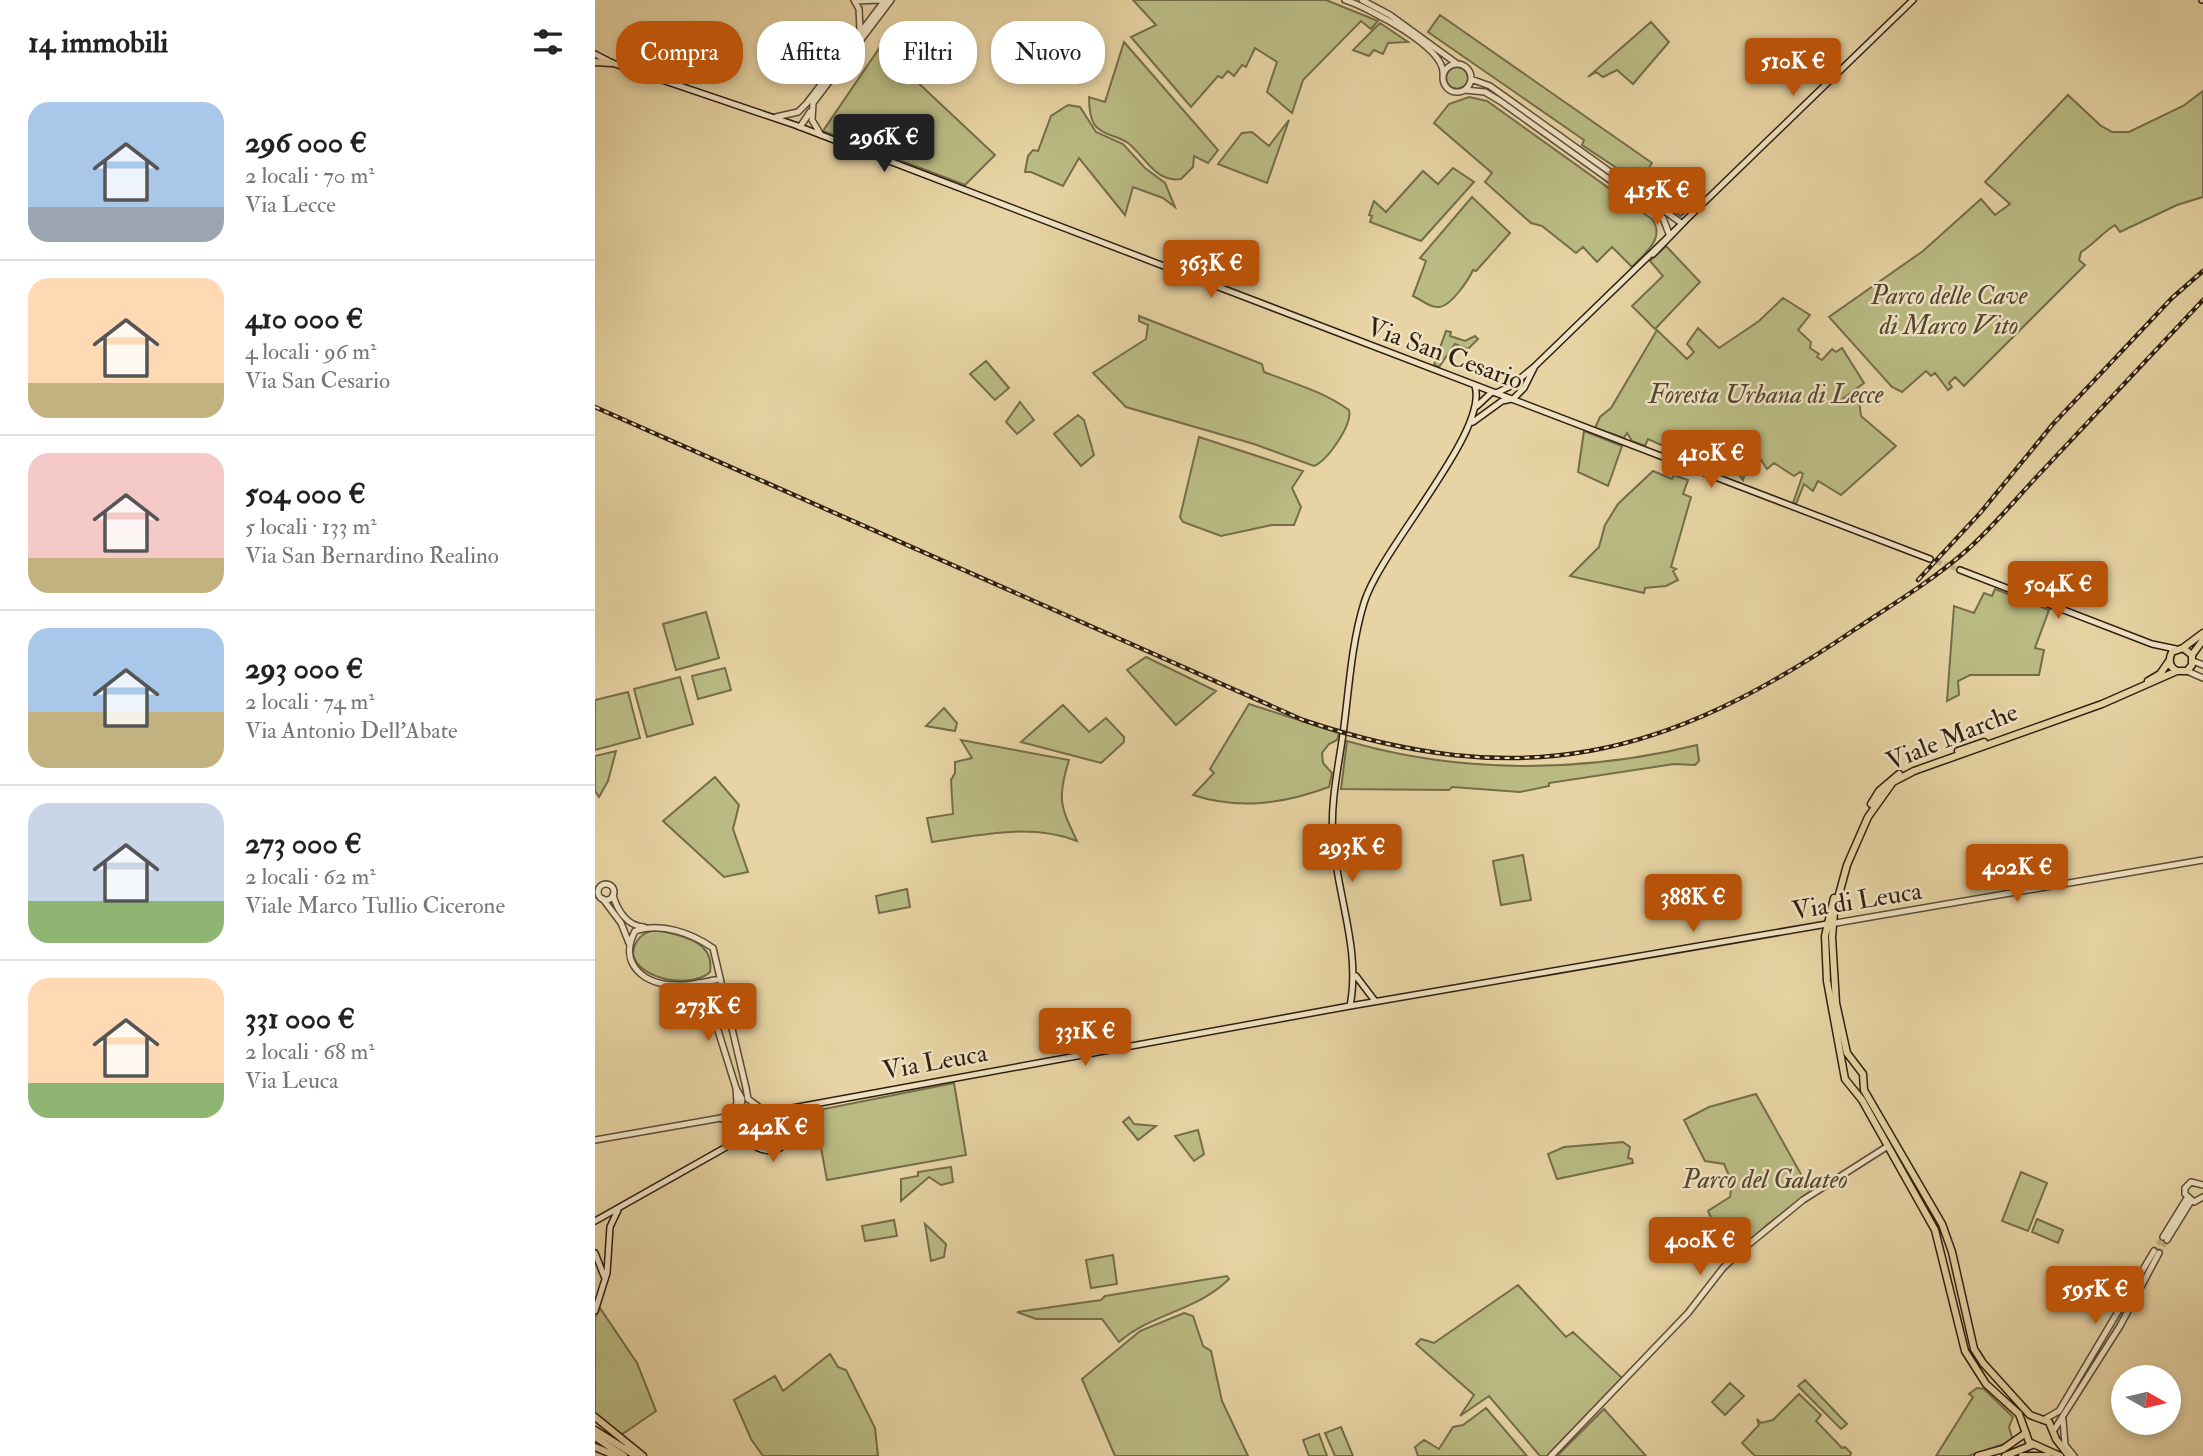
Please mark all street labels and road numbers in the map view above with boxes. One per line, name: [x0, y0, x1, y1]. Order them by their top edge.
street label: Via San Cesario: [1363, 311, 1527, 397]
street label: Viale Marche: [1882, 696, 2023, 778]
street label: Via di Leuca: [1790, 875, 1924, 927]
street label: Via Leuca: [880, 1037, 990, 1087]

